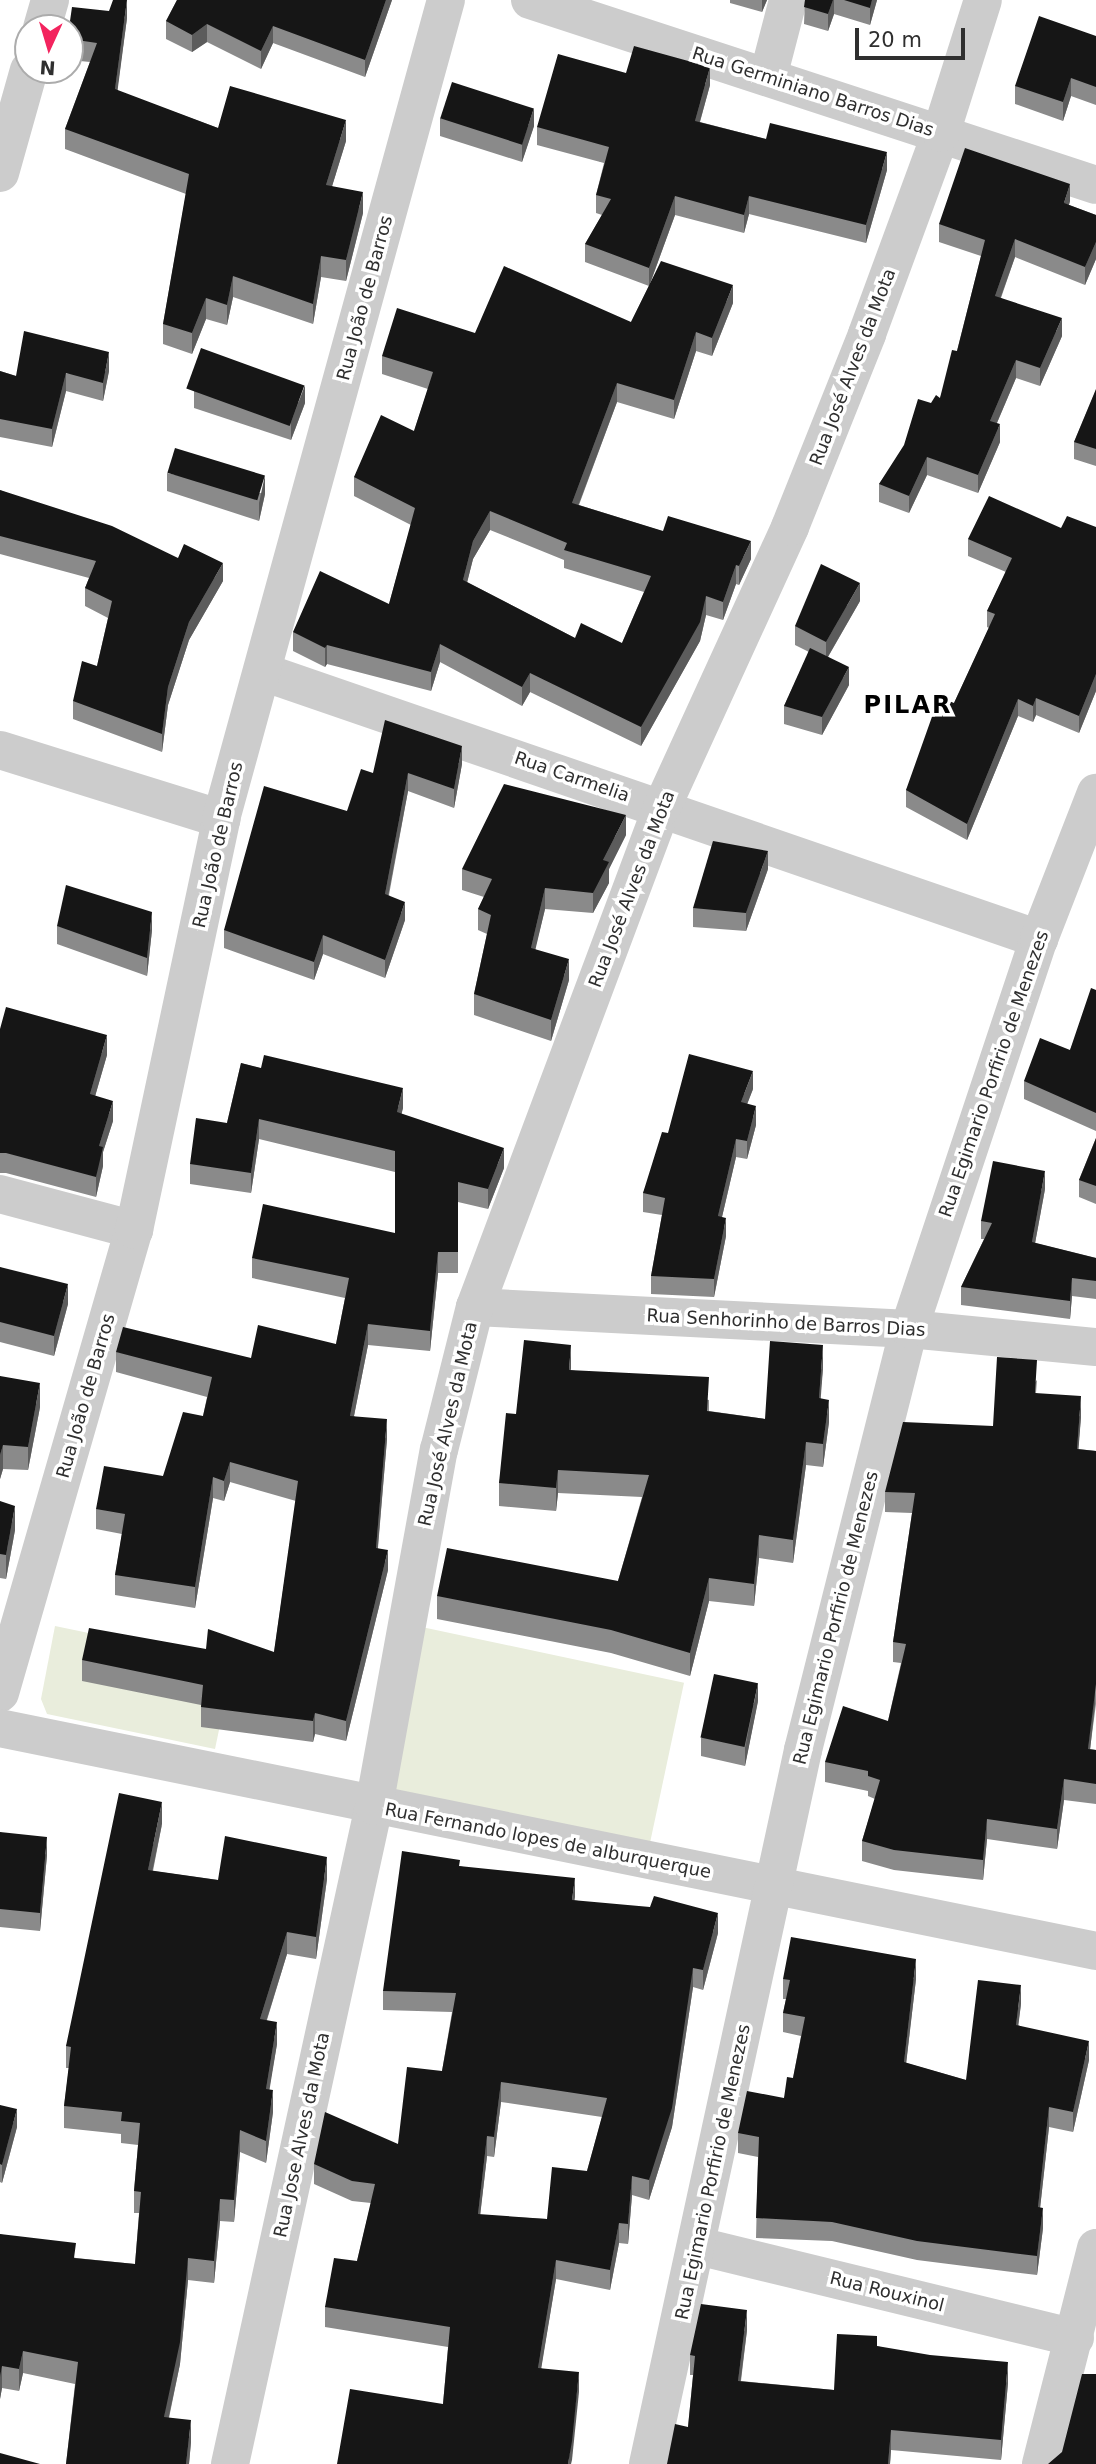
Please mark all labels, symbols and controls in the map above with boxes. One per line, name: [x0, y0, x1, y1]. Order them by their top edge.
north arrow: [14, 14, 84, 84]
scale bar: [858, 14, 968, 58]
text: 20 m: [868, 28, 922, 52]
street label: Rua Germiniano Barros Dias: [689, 43, 937, 141]
text: N: [39, 56, 56, 79]
street label: Rua João de Barros: [333, 213, 397, 383]
street label: Rua José Alves da Mota: [805, 265, 901, 469]
district label: PILAR: [864, 692, 952, 720]
street label: Rua Carmelia: [512, 747, 632, 807]
street label: Rua João de Barros: [188, 760, 248, 930]
street label: Rua José Alves da Mota: [584, 787, 680, 991]
street label: Rua Egimario Porfirio de Menezes: [935, 928, 1053, 1220]
street label: Rua Senhorinho de Barros Dias: [646, 1305, 926, 1341]
street label: Rua João de Barros: [52, 1311, 120, 1481]
street label: Rua José Alves da Mota: [414, 1320, 482, 1528]
street label: Rua Egimario Porfirio de Menezes: [789, 1469, 883, 1767]
street label: Rua Fernando lopes de alburquerque: [383, 1799, 713, 1883]
street label: Rua Egimario Porfirio de Menezes: [671, 2022, 755, 2322]
street label: Rua Jose Alves da Mota: [270, 2030, 334, 2240]
street label: Rua Rouxinol: [828, 2267, 946, 2317]

